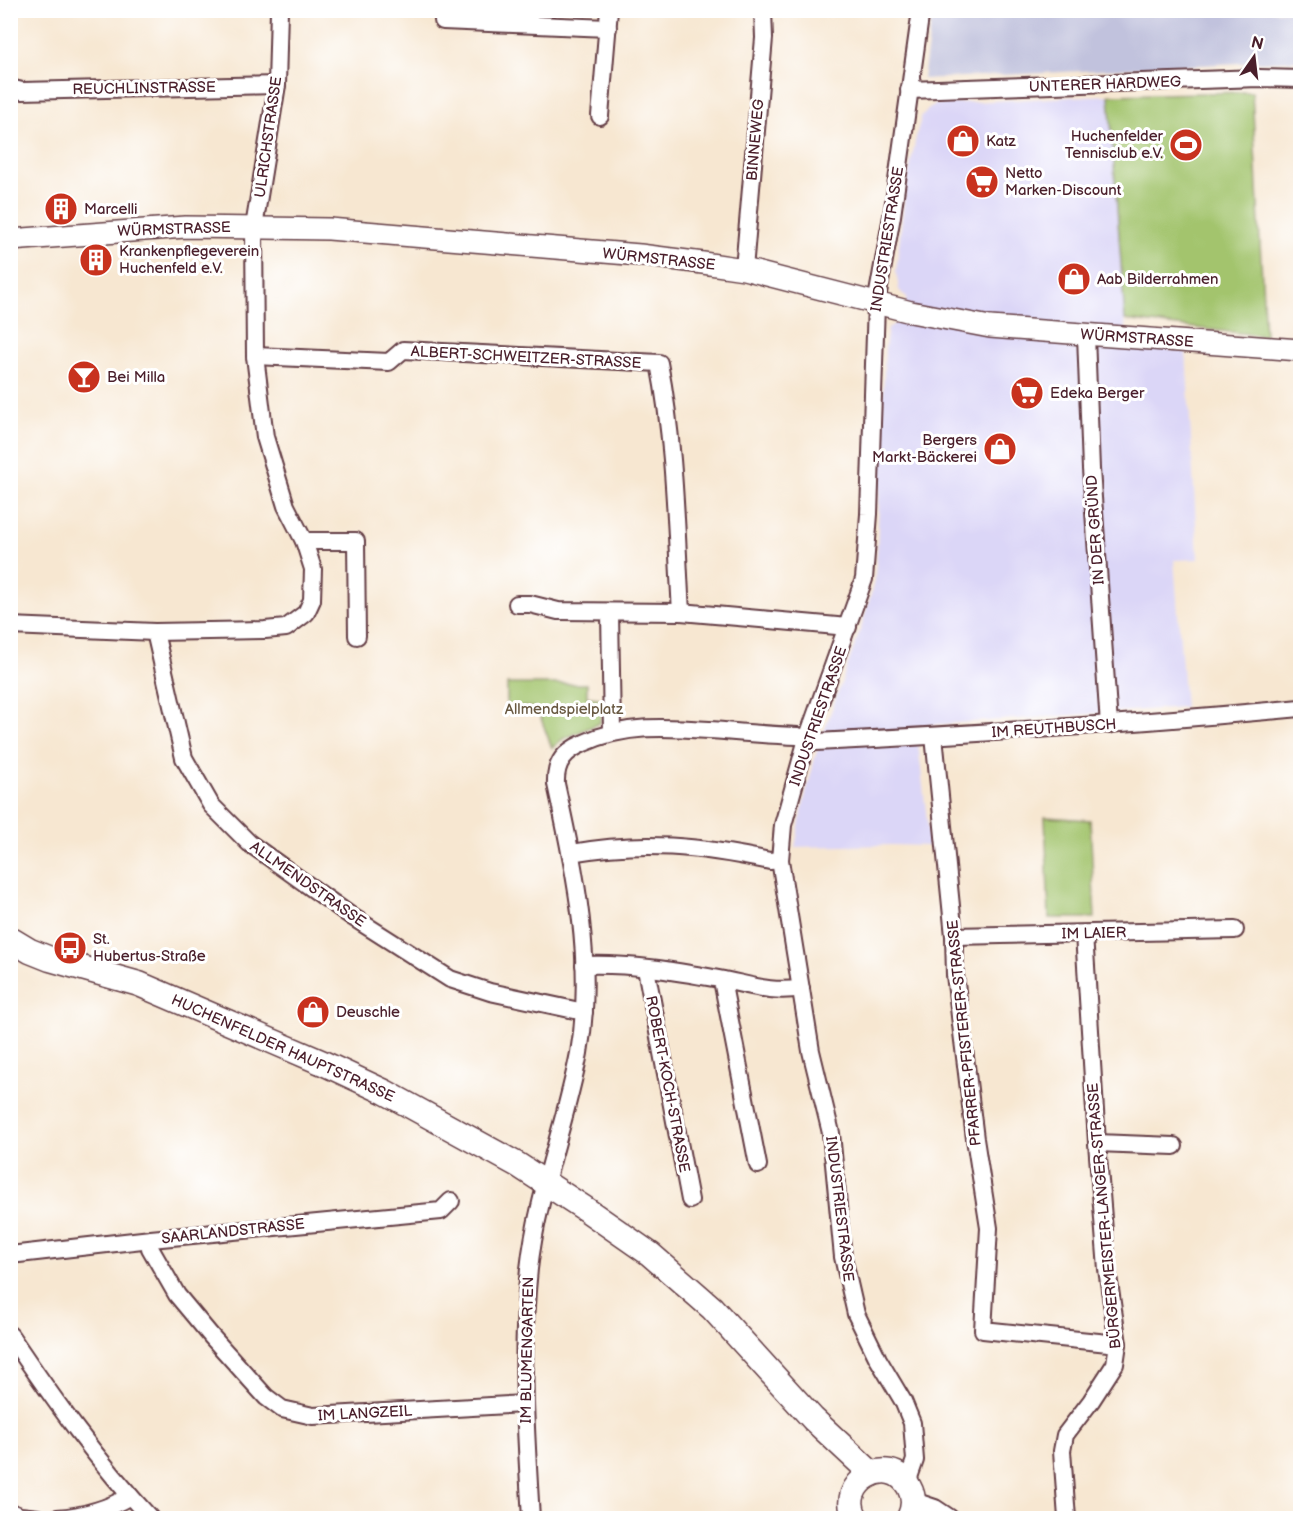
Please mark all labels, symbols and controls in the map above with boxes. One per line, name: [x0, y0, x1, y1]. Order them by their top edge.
north arrow: [1224, 27, 1284, 87]
text: N: [1249, 33, 1265, 55]
street label: UNTERER HARDWEG: [1029, 72, 1181, 97]
street label: ULRICHSTRASSE: [251, 75, 286, 199]
street label: REUCHLINSTRASSE: [72, 78, 216, 99]
street label: BINNEWEG: [742, 98, 769, 182]
shop icon: Katz: [945, 123, 981, 159]
place label: Huchenfelder Tennisclub e.V.: [1065, 127, 1164, 163]
sports icon: Huchenfelder Tennisclub e.V.: [1168, 127, 1204, 163]
place label: Katz: [986, 132, 1017, 151]
supermarket icon: Netto Marken-Discount: [964, 164, 1000, 200]
place label: Netto Marken-Discount: [1005, 164, 1122, 200]
street label: INDUSTRIESTRASSE: [867, 165, 908, 313]
building icon: Marcelli: [43, 191, 79, 227]
place label: Marcelli: [84, 200, 138, 219]
street label: WÜRMSTRASSE: [117, 218, 231, 241]
building icon: Krankenpflegeverein Huchenfeld e.V.: [78, 242, 114, 278]
place label: Krankenpflegeverein Huchenfeld e.V.: [119, 242, 259, 278]
street label: WÜRMSTRASSE: [602, 244, 716, 275]
shop icon: Aab Bilderrahmen: [1056, 261, 1092, 297]
place label: Aab Bilderrahmen: [1097, 270, 1218, 289]
street label: WÜRMSTRASSE: [1080, 325, 1194, 352]
street label: ALBERT-SCHWEITZER-STRASSE: [410, 342, 642, 373]
bar icon: Bei Milla: [66, 359, 102, 395]
place label: Bei Milla: [107, 368, 165, 387]
supermarket icon: Edeka Berger: [1009, 375, 1045, 411]
place label: Edeka Berger: [1050, 384, 1145, 403]
place label: Bergers Markt-Bäckerei: [872, 431, 978, 467]
shop icon: Bergers Markt-Bäckerei: [982, 431, 1018, 467]
street label: IN DER GRÜND: [1082, 474, 1109, 586]
street label: INDUSTRIESTRASSE: [786, 644, 851, 789]
park label: Allmendspielplatz: [505, 700, 624, 719]
street label: IM REUTHBUSCH: [991, 715, 1117, 742]
street label: ALLMENDSTRASSE: [246, 837, 369, 932]
street label: PFARRER-PFISTERER-STRASSE: [943, 919, 986, 1147]
street label: IM LAIER: [1062, 923, 1127, 944]
bus stop icon: St. Hubertus-Straße: [52, 930, 88, 966]
place label: St. Hubertus-Straße: [93, 930, 206, 966]
street label: HUCHENFELDER HAUPTSTRASSE: [168, 990, 398, 1107]
shop icon: Deuschle: [295, 994, 331, 1030]
street label: ROBERT-KOCH-STRASSE: [641, 994, 694, 1174]
place label: Deuschle: [336, 1003, 400, 1022]
street label: BÜRGERMEISTER-LANGER-STRASSE: [1083, 1082, 1126, 1350]
street label: INDUSTRIESTRASSE: [821, 1135, 858, 1283]
street label: SAARLANDSTRASSE: [161, 1215, 306, 1248]
street label: IM BLUMENGARTEN: [517, 1277, 538, 1423]
street label: IM LANGZEIL: [317, 1402, 413, 1425]

